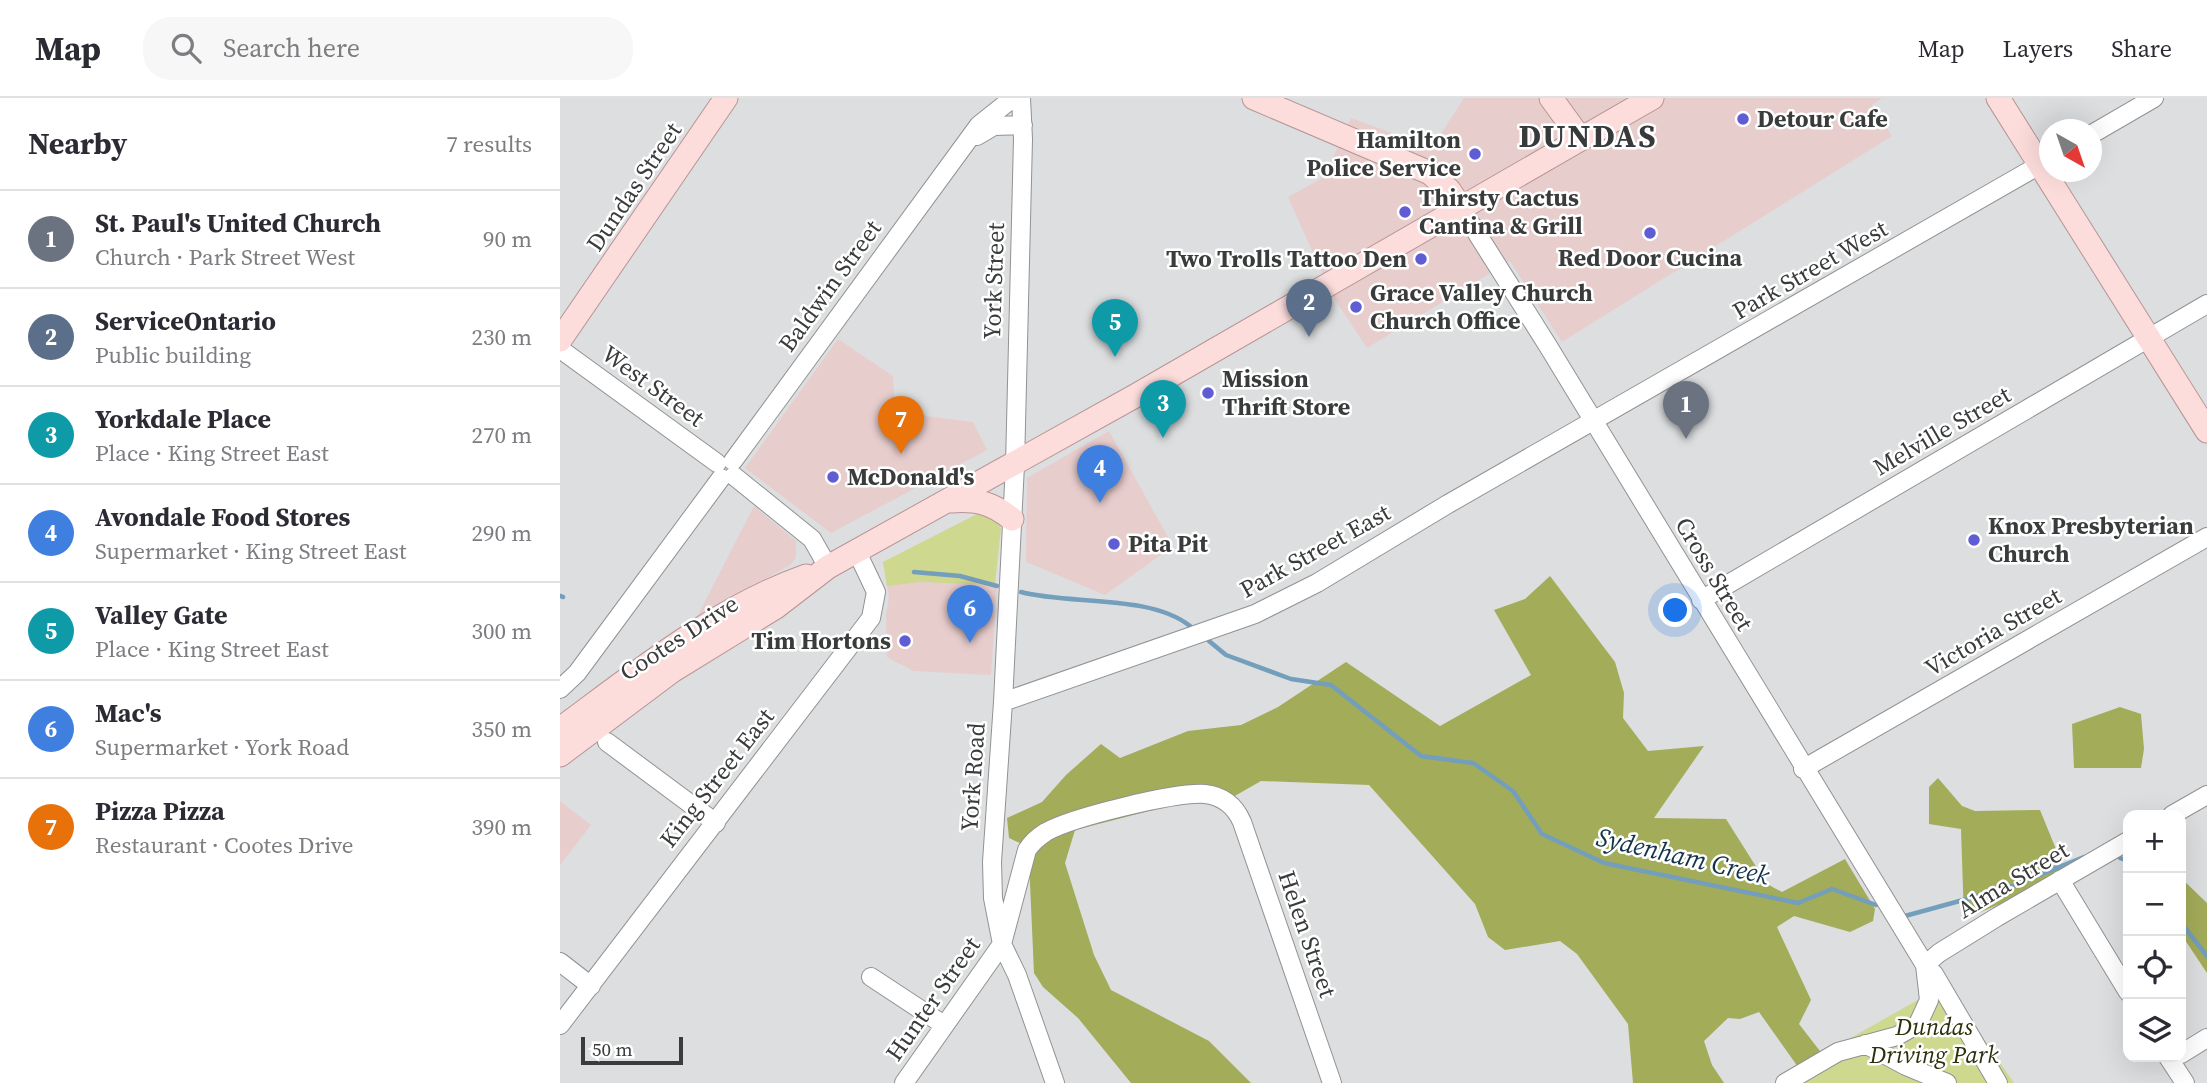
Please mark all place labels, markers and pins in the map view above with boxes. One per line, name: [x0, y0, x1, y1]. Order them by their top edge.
place label: Detour Cafe: [1757, 102, 1888, 135]
marker: Detour Cafe: [1735, 111, 1751, 127]
place label: Hamilton Police Service: [1306, 123, 1461, 184]
marker: Hamilton Police Service: [1467, 146, 1483, 162]
place label: Thirsty Cactus Cantina & Grill: [1419, 181, 1583, 242]
marker: Thirsty Cactus Cantina & Grill: [1397, 204, 1413, 220]
marker: Red Door Cucina: [1642, 225, 1658, 241]
place label: Red Door Cucina: [1558, 241, 1743, 274]
place label: Two Trolls Tattoo Den: [1166, 242, 1407, 275]
marker: Two Trolls Tattoo Den: [1413, 251, 1429, 267]
place label: Grace Valley Church Church Office: [1370, 276, 1593, 337]
pin: 2: [1286, 279, 1332, 337]
pin: 5: [1092, 299, 1138, 357]
marker: Grace Valley Church Church Office: [1348, 299, 1364, 315]
place label: Mission Thrift Store: [1222, 362, 1350, 423]
pin: 3: [1140, 380, 1186, 438]
pin: 1: [1663, 381, 1709, 439]
marker: Mission Thrift Store: [1200, 385, 1216, 401]
pin: 7: [878, 396, 924, 454]
pin: 4: [1077, 445, 1123, 503]
place label: McDonald's: [847, 460, 975, 493]
marker: McDonald's: [825, 469, 841, 485]
place label: Knox Presbyterian Church: [1988, 509, 2194, 570]
place label: Pita Pit: [1128, 527, 1208, 560]
marker: Knox Presbyterian Church: [1966, 532, 1982, 548]
marker: Pita Pit: [1106, 536, 1122, 552]
pin: 6: [947, 585, 993, 643]
place label: Tim Hortons: [751, 624, 891, 657]
marker: Tim Hortons: [897, 633, 913, 649]

